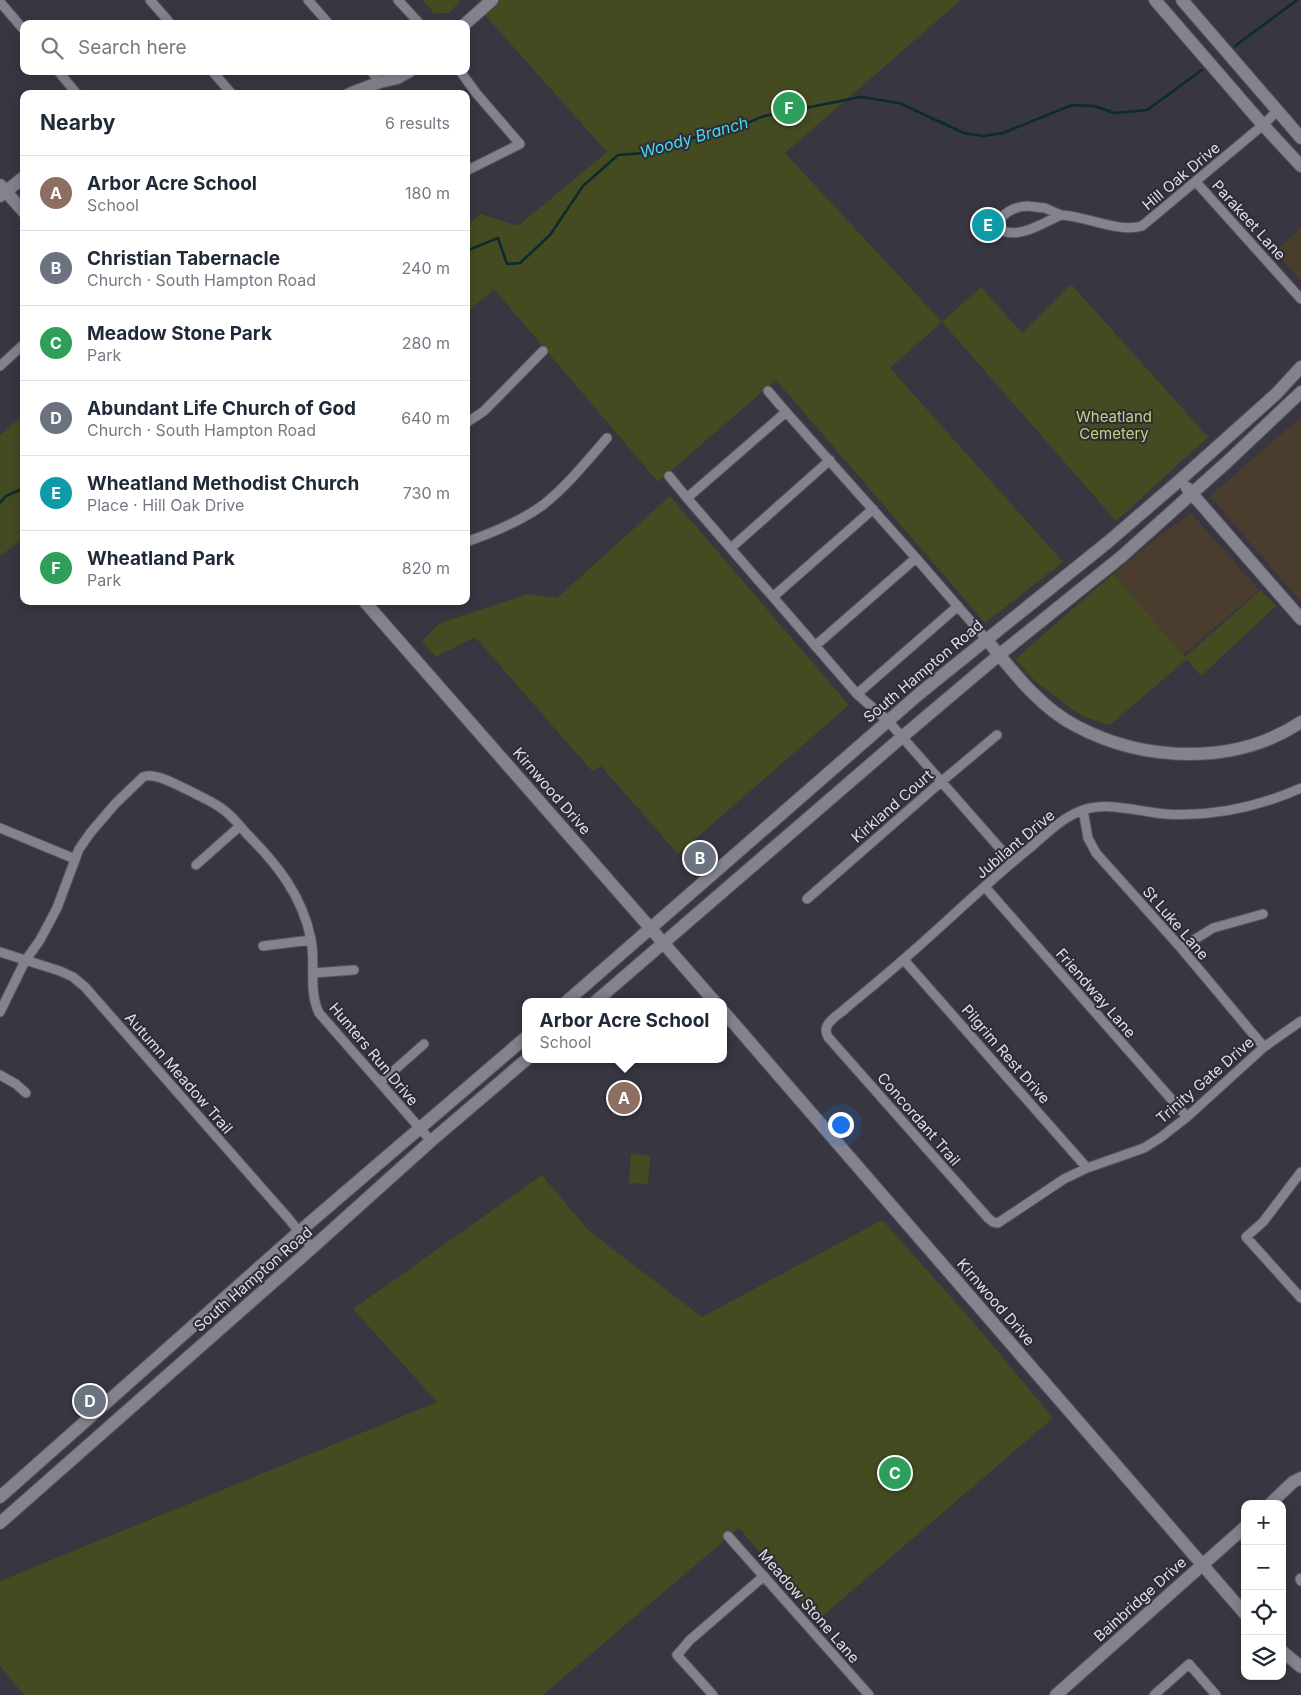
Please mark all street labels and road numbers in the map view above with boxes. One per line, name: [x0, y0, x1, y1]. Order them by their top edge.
street label: Hill Oak Drive: [1138, 138, 1224, 214]
street label: Parakeet Lane: [1208, 176, 1290, 264]
street label: South Hampton Road: [859, 615, 987, 727]
street label: Kirnwood Drive: [509, 744, 595, 838]
street label: Kirkland Court: [847, 765, 937, 847]
street label: Jubilant Drive: [972, 805, 1058, 883]
street label: St Luke Lane: [1139, 882, 1213, 964]
street label: Friendway Lane: [1052, 944, 1140, 1042]
street label: Hunters Run Drive: [325, 998, 423, 1110]
street label: Pilgrim Rest Drive: [958, 1000, 1054, 1108]
street label: Autumn Meadow Trail: [121, 1008, 237, 1138]
street label: Trinity Gate Drive: [1152, 1032, 1258, 1128]
street label: Concordant Trail: [873, 1068, 965, 1170]
street label: South Hampton Road: [190, 1222, 316, 1336]
street label: Kirnwood Drive: [953, 1255, 1039, 1349]
street label: Meadow Stone Lane: [754, 1545, 864, 1667]
street label: Bainbridge Drive: [1090, 1552, 1190, 1646]

